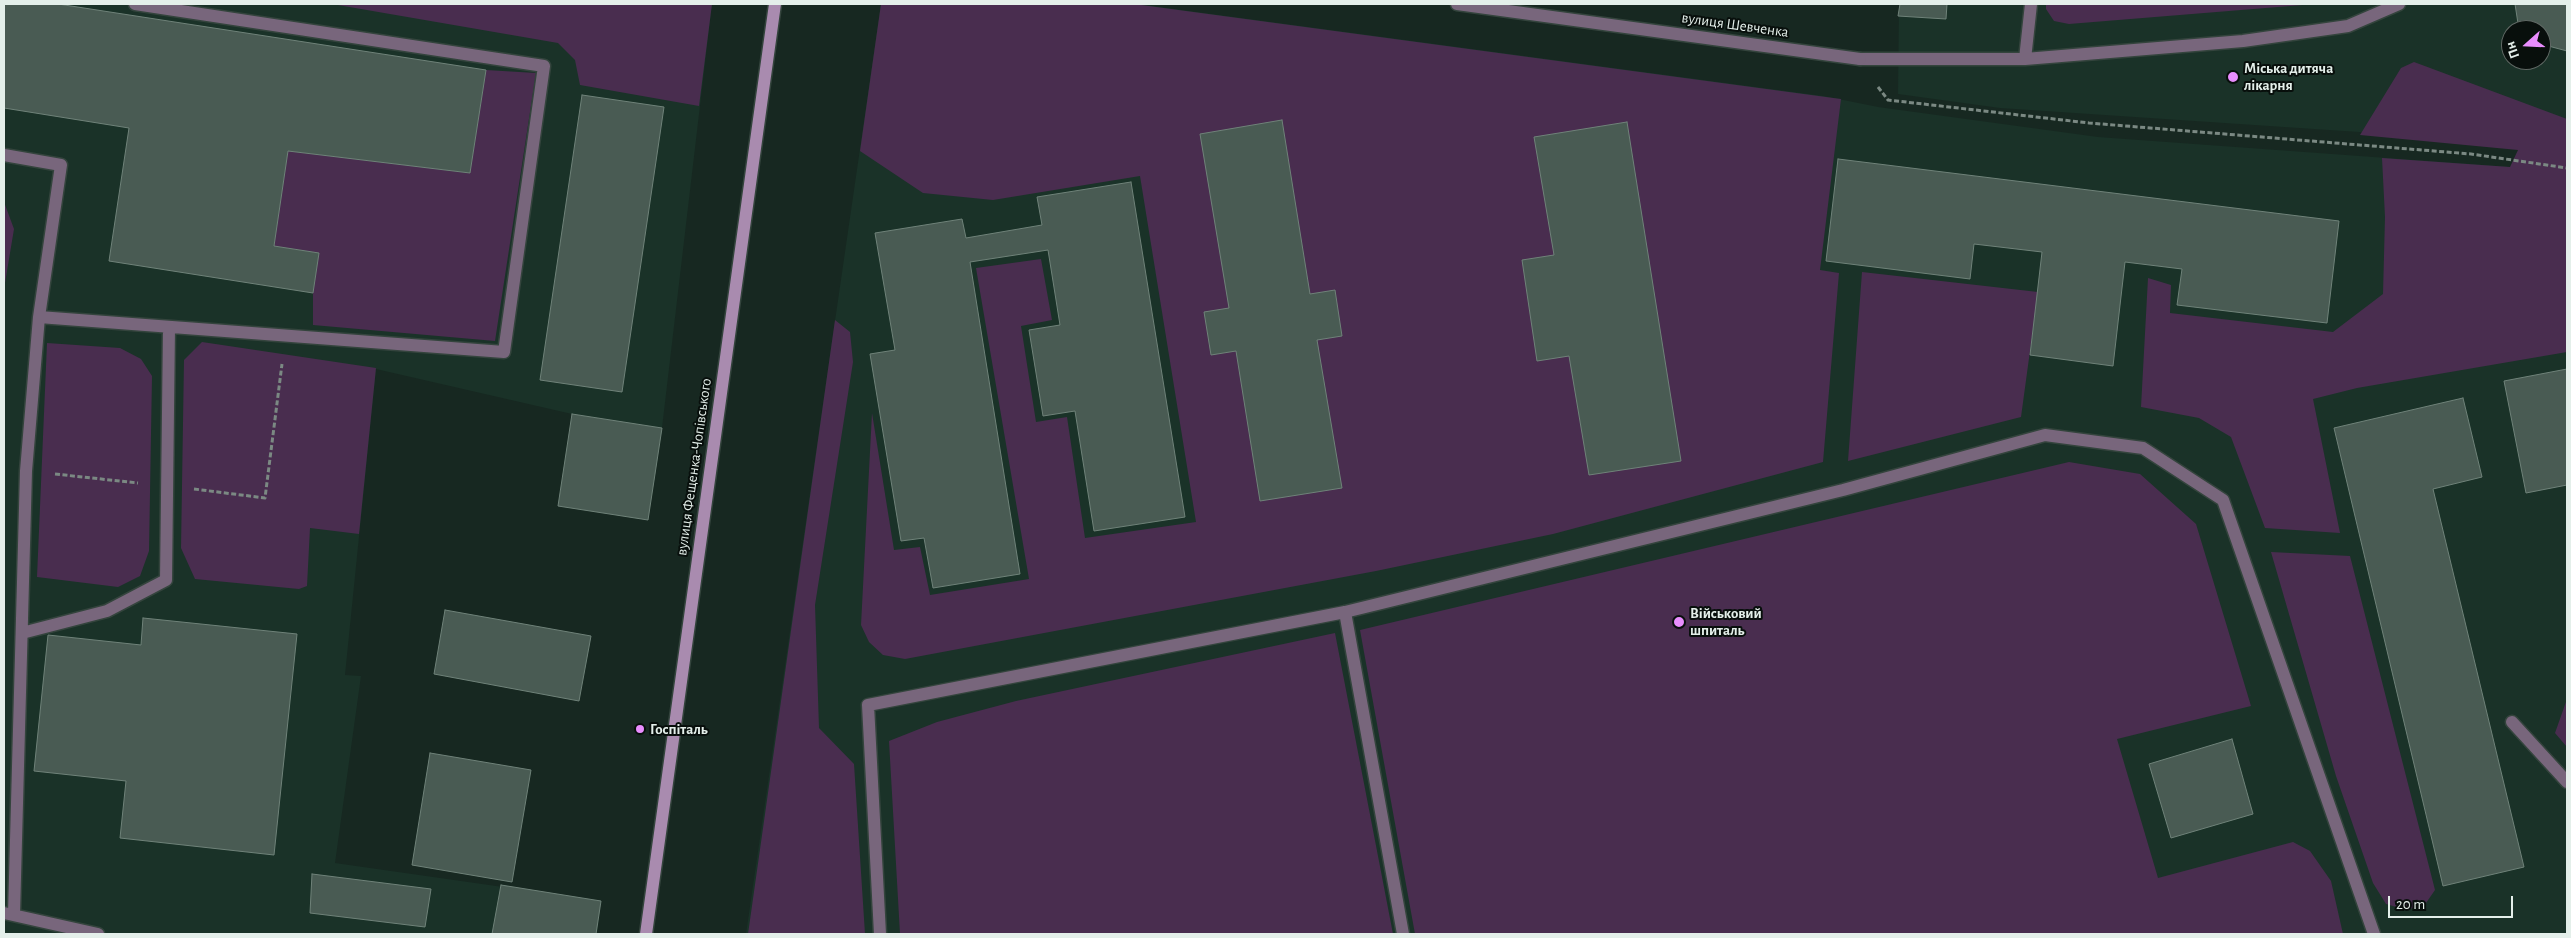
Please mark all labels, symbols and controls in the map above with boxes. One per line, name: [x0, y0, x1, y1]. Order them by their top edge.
street label: вулиця Шевченка: [1680, 9, 1790, 41]
north arrow: [2501, 20, 2551, 70]
text: Пн: [2503, 39, 2522, 60]
place label: Міська дитяча лікарня: [2244, 59, 2333, 94]
marker: Міська дитяча лікарня: [2226, 70, 2240, 84]
street label: вулиця Фещенка-Чопівського: [673, 377, 715, 557]
place label: Військовий шпиталь: [1690, 604, 1762, 639]
marker: Військовий шпиталь: [1672, 615, 1686, 629]
place label: Госпіталь: [650, 720, 708, 738]
marker: Госпіталь: [634, 723, 646, 735]
scale bar: [2391, 886, 2516, 918]
text: 20 m: [2396, 897, 2425, 912]

